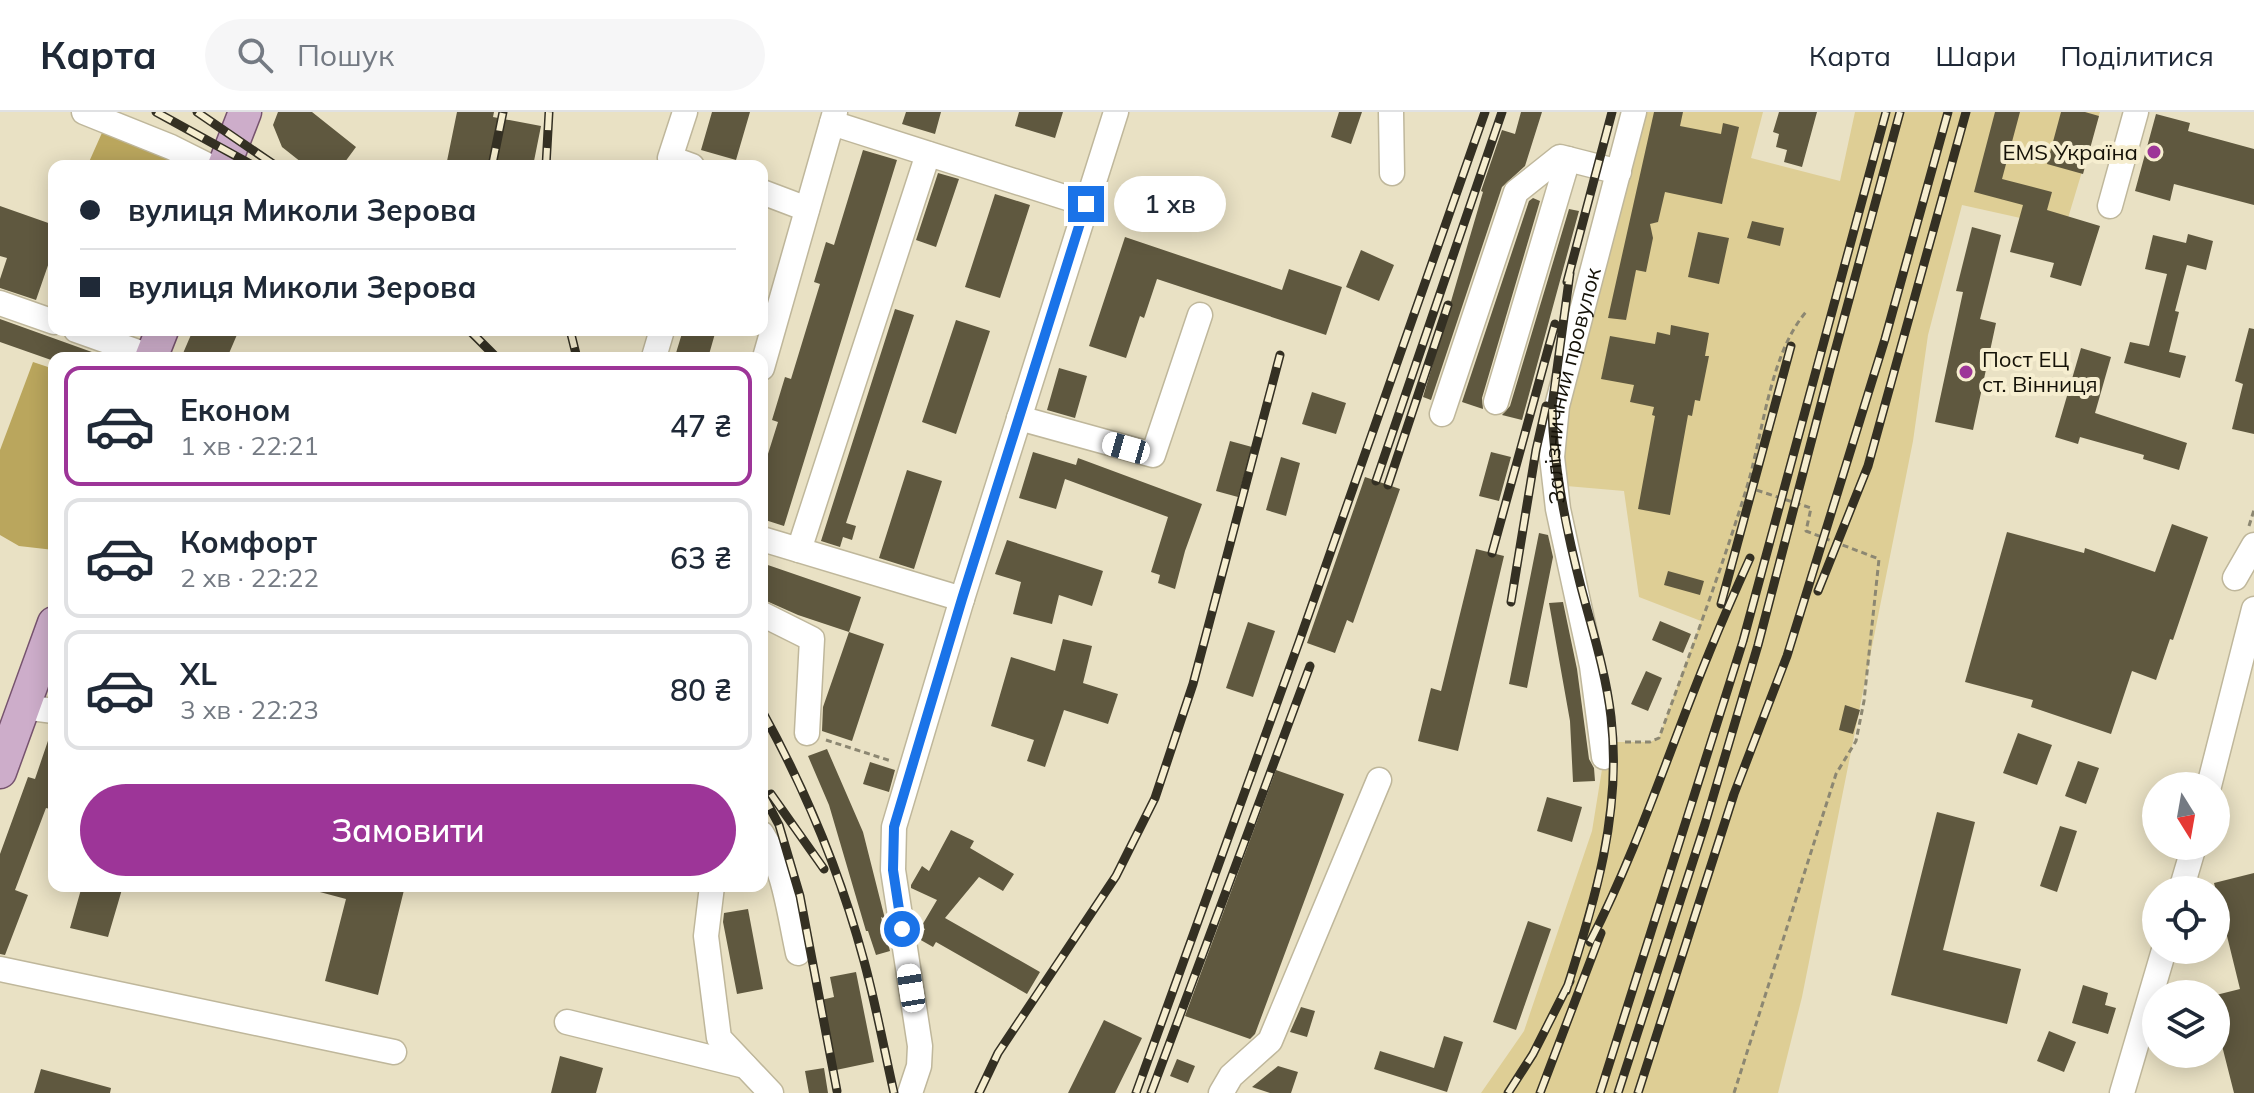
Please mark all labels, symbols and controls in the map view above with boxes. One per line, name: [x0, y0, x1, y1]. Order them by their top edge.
search box: [205, 19, 765, 91]
text: Карта: [40, 31, 157, 79]
icon: search: [233, 33, 277, 77]
text: Пошук: [297, 36, 394, 74]
text: Карта: [1809, 38, 1891, 73]
text: Шари: [1935, 38, 2016, 73]
text: Поділитися: [2060, 38, 2214, 73]
place label: EMS Україна: [2003, 138, 2138, 166]
marker: EMS Україна: [2145, 143, 2163, 161]
callout: 1 хв: [1114, 176, 1226, 232]
route end: [1068, 186, 1104, 222]
text: 1 хв: [1144, 187, 1196, 220]
text: вулиця Миколи Зерова: [128, 191, 476, 229]
street label: Залізничний провулок: [1538, 264, 1607, 506]
text: вулиця Миколи Зерова: [128, 268, 476, 306]
place label: Пост ЕЦ ст. Вінниця: [1982, 345, 2098, 398]
marker: Пост ЕЦ ст. Вінниця: [1957, 363, 1975, 381]
icon: car: [84, 390, 156, 462]
text: Економ: [180, 391, 291, 429]
text: 47 ₴: [670, 407, 732, 445]
text: 1 хв · 22:21: [180, 429, 319, 462]
car: [1100, 430, 1152, 466]
icon: car: [84, 522, 156, 594]
text: Комфорт: [180, 523, 317, 561]
text: 63 ₴: [670, 539, 732, 577]
text: 2 хв · 22:22: [180, 561, 319, 594]
icon: car: [84, 654, 156, 726]
text: XL: [180, 655, 217, 693]
text: 80 ₴: [670, 671, 732, 709]
text: 3 хв · 22:23: [180, 693, 319, 726]
north arrow: [2142, 772, 2230, 860]
map controls: [2142, 772, 2230, 1068]
button: Замовити: [80, 784, 736, 876]
button: locate: [2142, 876, 2230, 964]
route start: [884, 911, 920, 947]
car: [895, 962, 927, 1014]
button: layers: [2142, 980, 2230, 1068]

